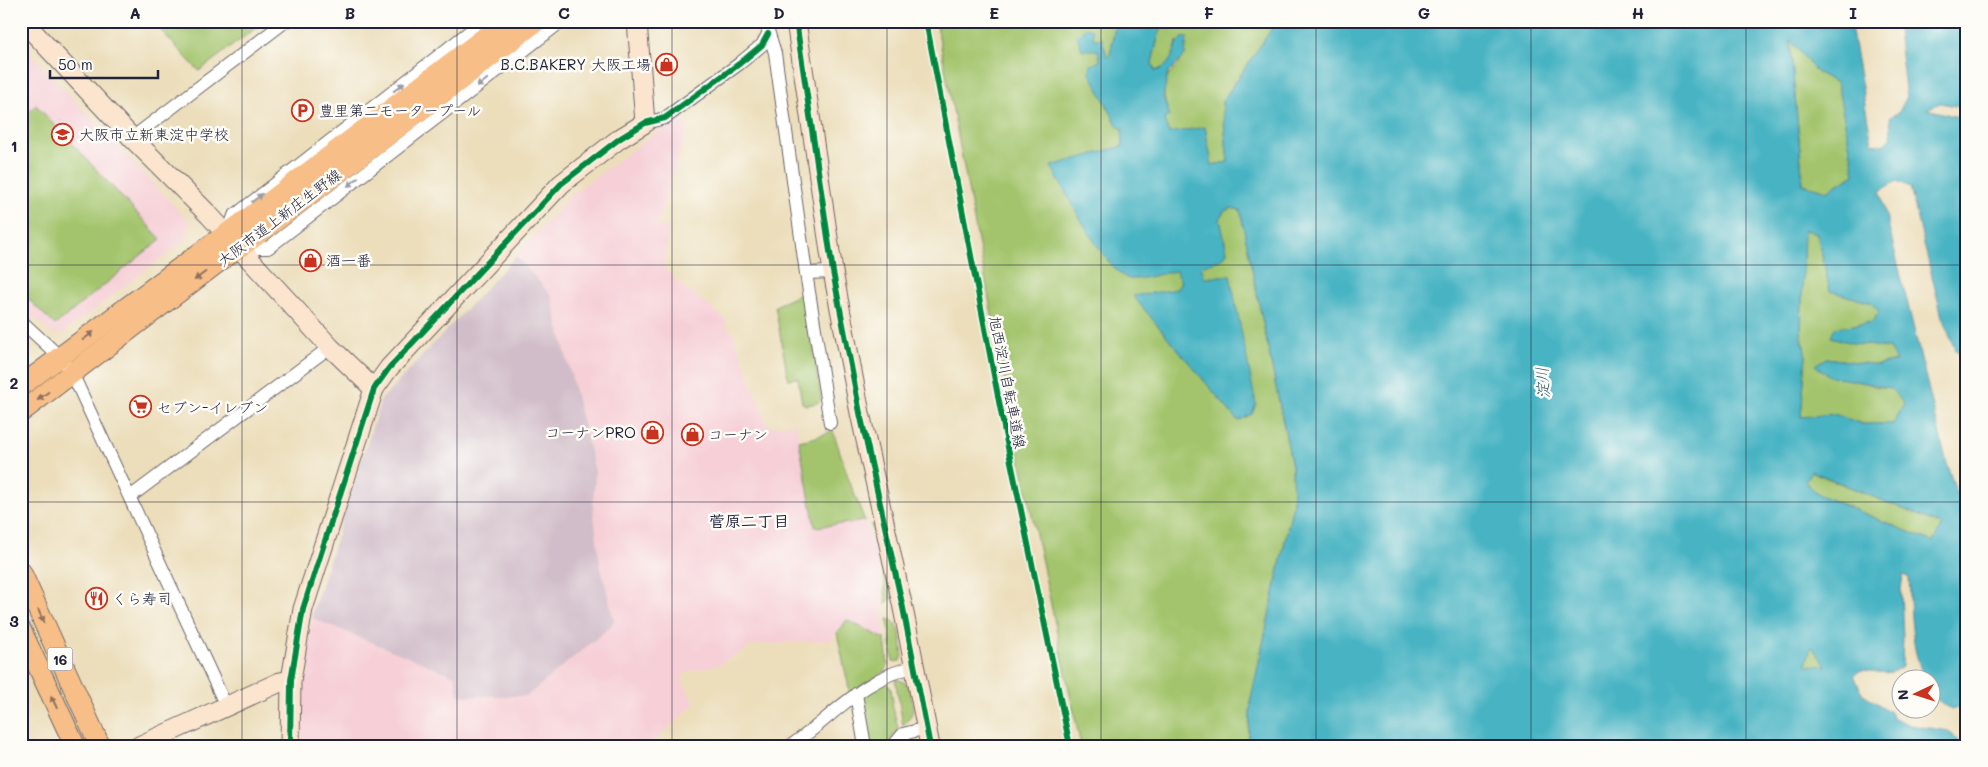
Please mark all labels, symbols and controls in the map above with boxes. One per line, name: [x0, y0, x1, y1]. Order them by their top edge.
text: A: [129, 2, 141, 23]
text: B: [345, 2, 355, 23]
text: C: [558, 2, 570, 23]
text: D: [773, 2, 785, 23]
text: E: [989, 2, 999, 23]
text: F: [1204, 2, 1214, 23]
text: G: [1418, 2, 1430, 23]
text: H: [1632, 2, 1644, 23]
text: I: [1849, 2, 1857, 23]
scale bar: [50, 48, 158, 80]
shop icon: B.C.BAKERY 大阪工場: [655, 52, 679, 76]
text: 50 m: [58, 54, 93, 74]
place label: B.C.BAKERY 大阪工場: [500, 54, 651, 74]
one-way arrow: [475, 78, 488, 88]
one-way arrow: [392, 82, 405, 92]
parking icon: 豊里第二モータープール: [291, 98, 315, 122]
place label: 豊里第二モータープール: [319, 100, 481, 120]
school or university icon: 大阪市立新東淀中学校: [51, 122, 75, 146]
place label: 大阪市立新東淀中学校: [79, 124, 229, 144]
text: 1: [10, 135, 18, 156]
street label: 大阪市道上新庄生野線: [213, 164, 345, 270]
one-way arrow: [346, 177, 360, 187]
one-way arrow: [250, 192, 263, 203]
shop icon: 酒一番: [298, 248, 322, 272]
place label: 酒一番: [326, 250, 371, 270]
one-way arrow: [194, 271, 207, 282]
street label: 旭西淀川自転車道線: [985, 314, 1031, 450]
one-way arrow: [81, 331, 95, 341]
water label: 淀川: [1530, 366, 1554, 400]
text: 2: [10, 372, 19, 393]
one-way arrow: [37, 390, 50, 401]
supermarket icon: セブン-イレブン: [129, 395, 153, 419]
place label: セブン-イレブン: [157, 397, 268, 417]
shop icon: コーナンPRO: [640, 420, 664, 444]
place label: コーナンPRO: [545, 422, 636, 442]
shop icon: コーナン: [680, 422, 704, 446]
place label: コーナン: [708, 424, 768, 444]
district label: 菅原二丁目: [709, 510, 789, 531]
restaurant icon: くら寿司: [84, 586, 108, 610]
place label: くら寿司: [112, 588, 172, 608]
one-way arrow: [38, 609, 46, 623]
text: 3: [9, 610, 19, 631]
road number: 16: [48, 648, 72, 671]
north arrow: [1890, 670, 1940, 720]
text: N: [1893, 689, 1912, 701]
one-way arrow: [50, 695, 58, 709]

